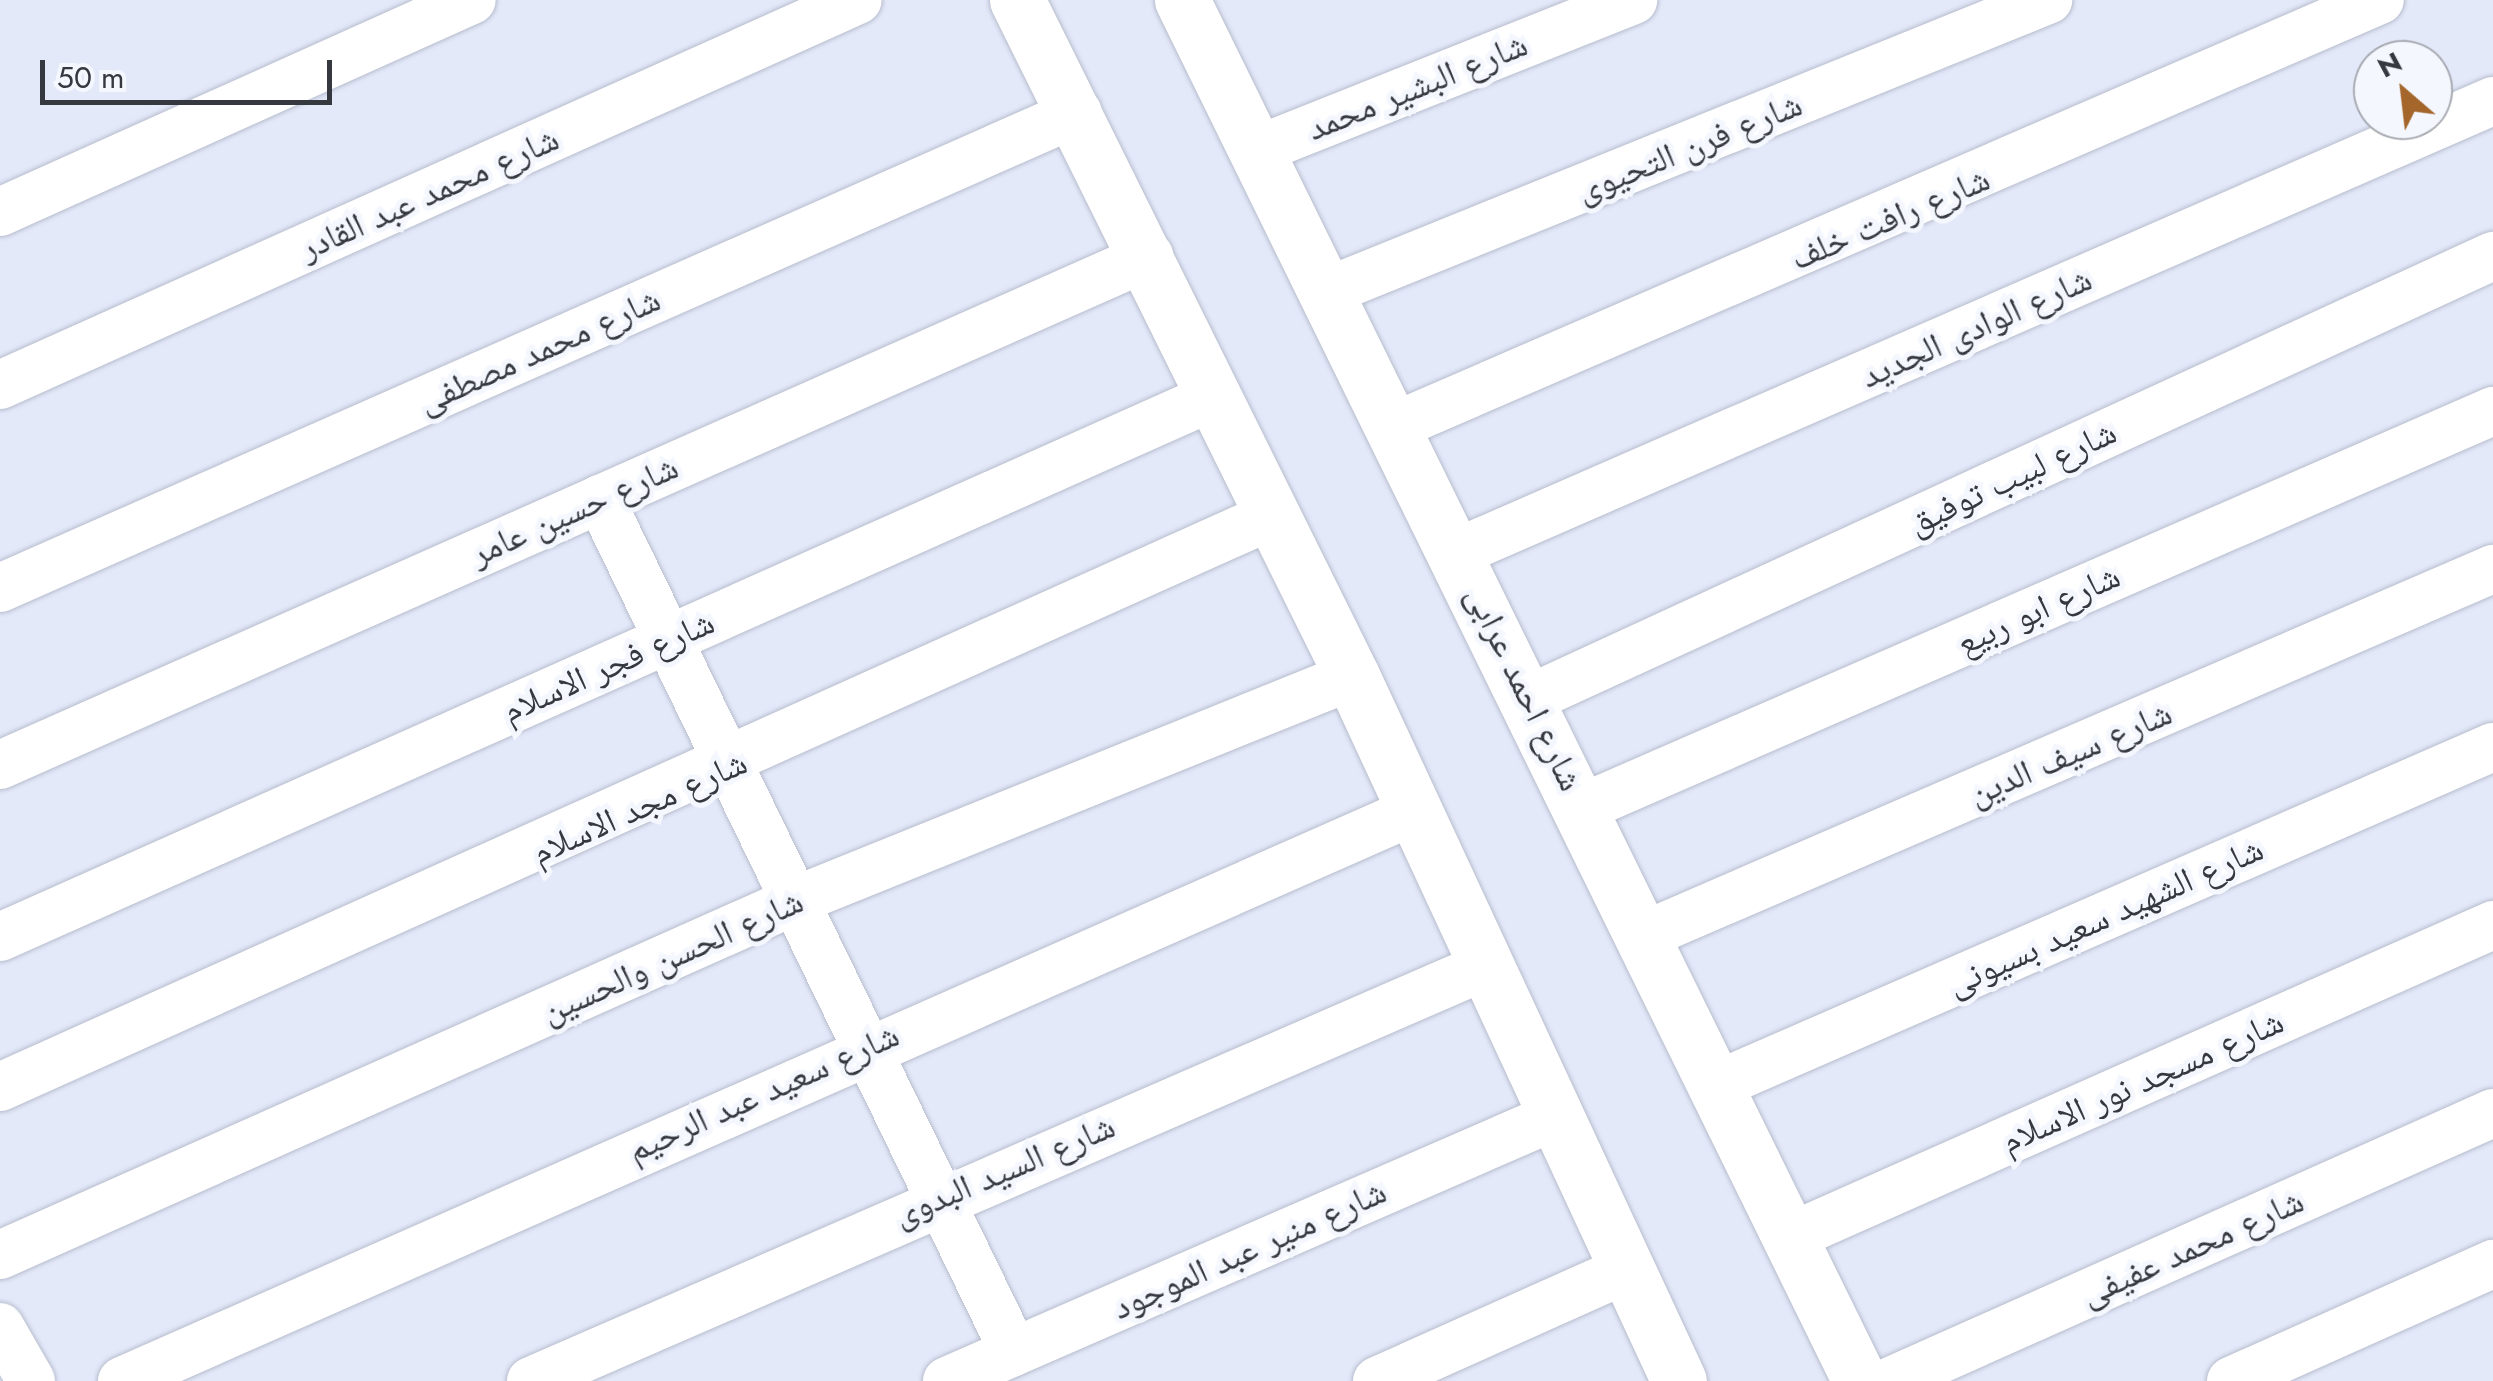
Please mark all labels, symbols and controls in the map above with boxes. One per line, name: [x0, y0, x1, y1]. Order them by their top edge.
street label: شارع البشير محمد: [1301, 23, 1533, 149]
scale bar: [45, 40, 338, 102]
north arrow: [2353, 40, 2453, 140]
text: N: [2370, 42, 2409, 88]
text: 50 m: [57, 56, 124, 99]
street label: شارع فرن التحيوى: [1570, 83, 1808, 211]
street label: شارع محمد عبد القادر: [293, 117, 565, 269]
street label: شارع رافت خلف: [1784, 157, 1996, 279]
street label: شارع الوادى الجديد: [1854, 257, 2098, 397]
street label: شارع محمد مصطفى: [411, 278, 667, 422]
street label: شارع لبيب توفيق: [1901, 411, 2123, 543]
street label: شارع حسين عامر: [464, 446, 684, 574]
street label: شارع ابو ربيع: [1950, 554, 2126, 664]
street label: شارع احمد عرابى: [1457, 579, 1593, 797]
street label: شارع فجر الاسلام: [495, 601, 721, 731]
street label: شارع سيف الدين: [1962, 691, 2178, 815]
street label: شارع مجد الاسلام: [525, 741, 753, 873]
street label: شارع الشهيد سعيد بسيونى: [1940, 827, 2270, 1005]
street label: شارع الحسن والحسين: [535, 879, 809, 1033]
street label: شارع مسجد نور الاسلام: [1994, 1000, 2290, 1162]
street label: شارع سعيد عبد الرحيم: [621, 1013, 905, 1171]
street label: شارع السيد البدوى: [887, 1105, 1121, 1235]
street label: شارع منير عبد الموجود: [1106, 1170, 1392, 1328]
street label: شارع محمد عفيفى: [2074, 1179, 2310, 1315]

